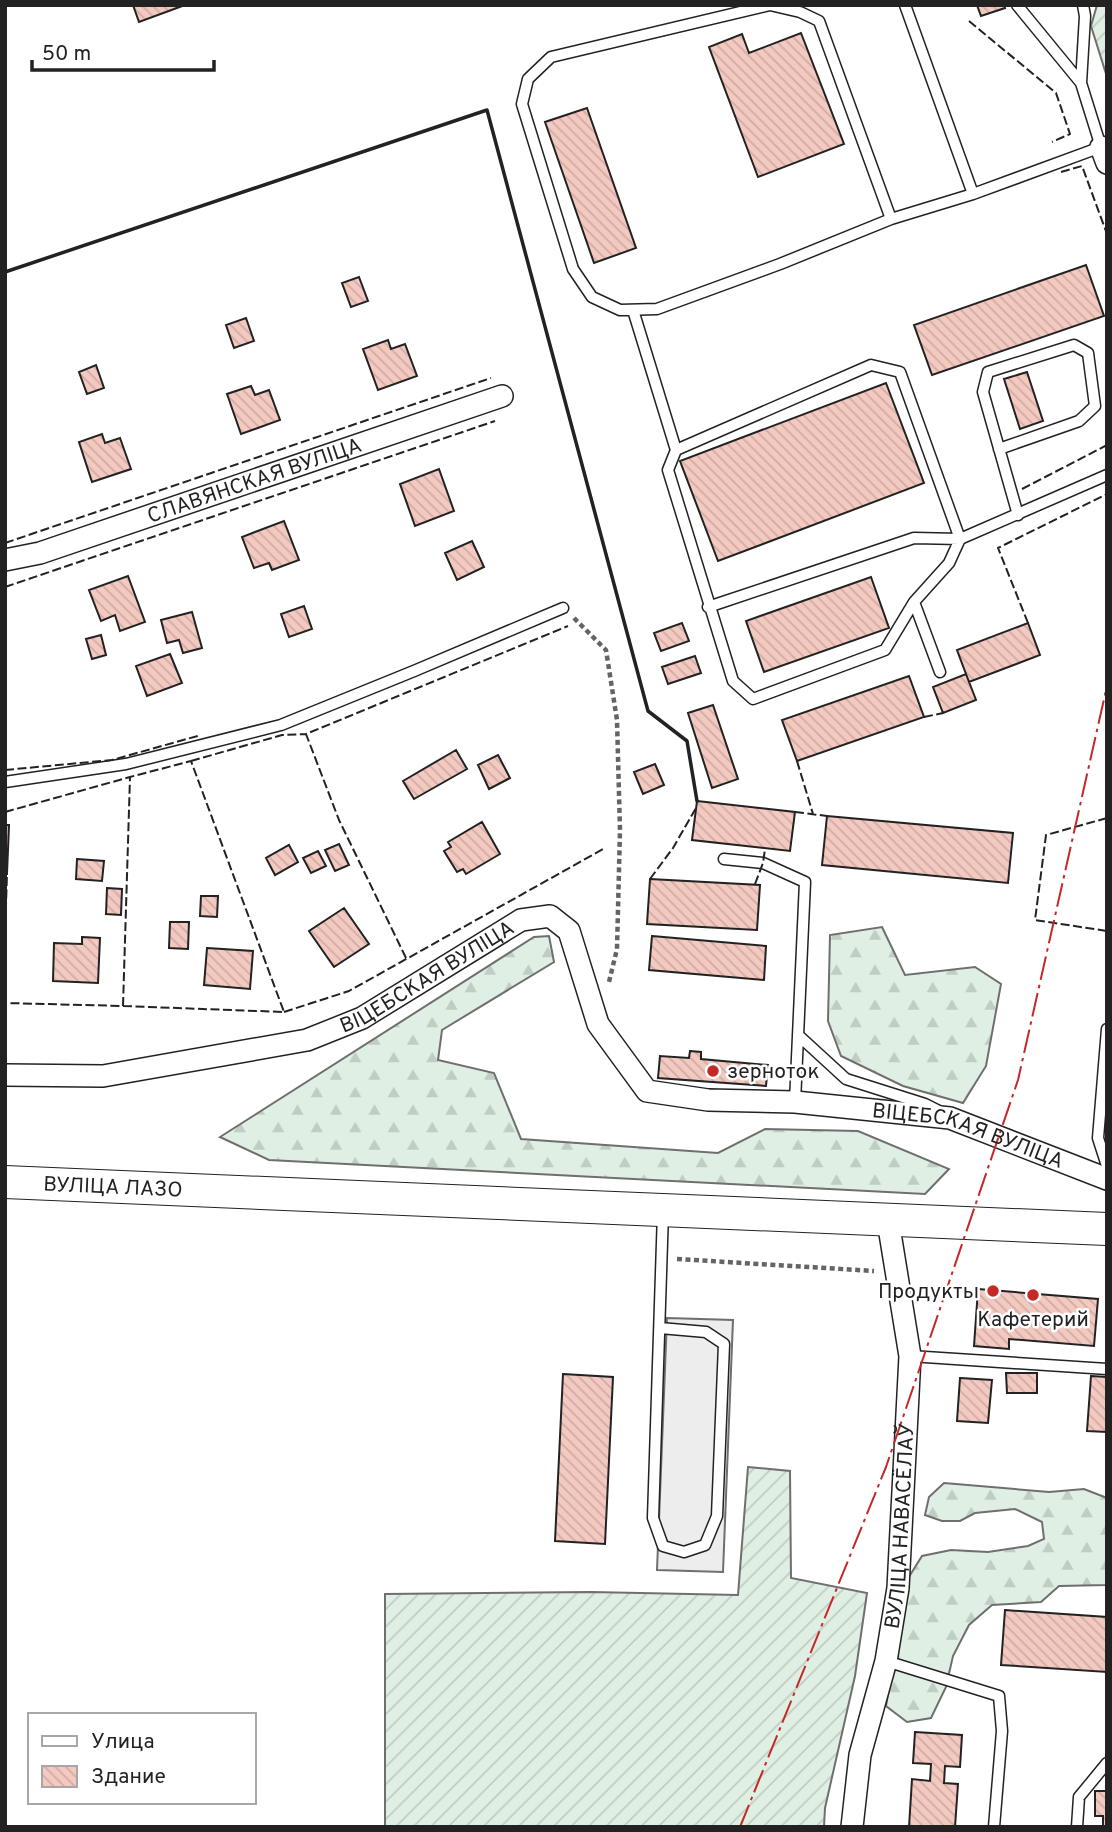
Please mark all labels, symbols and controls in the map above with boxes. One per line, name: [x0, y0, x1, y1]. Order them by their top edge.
scale bar: [32, 28, 214, 72]
text: 50 m: [42, 41, 91, 68]
street label: СЛАВЯНСКАЯ ВУЛІЦА: [144, 433, 366, 531]
street label: ВІЦЕБСКАЯ ВУЛІЦА: [336, 915, 520, 1040]
place label: зерноток: [727, 1059, 819, 1086]
marker: зерноток: [705, 1063, 721, 1079]
street label: ВІЦЕБСКАЯ ВУЛІЦА: [871, 1098, 1067, 1176]
street label: ВУЛІЦА ЛАЗО: [43, 1172, 183, 1205]
place label: Продукты: [878, 1279, 979, 1306]
marker: Продукты: [985, 1283, 1001, 1299]
marker: Кафетерий: [1025, 1287, 1041, 1303]
place label: Кафетерий: [977, 1307, 1089, 1334]
street label: ВУЛІЦА НАВАСЁЛАЎ: [879, 1422, 922, 1631]
legend: [28, 1713, 256, 1804]
text: Улица: [91, 1729, 155, 1756]
text: Здание: [91, 1764, 166, 1791]

